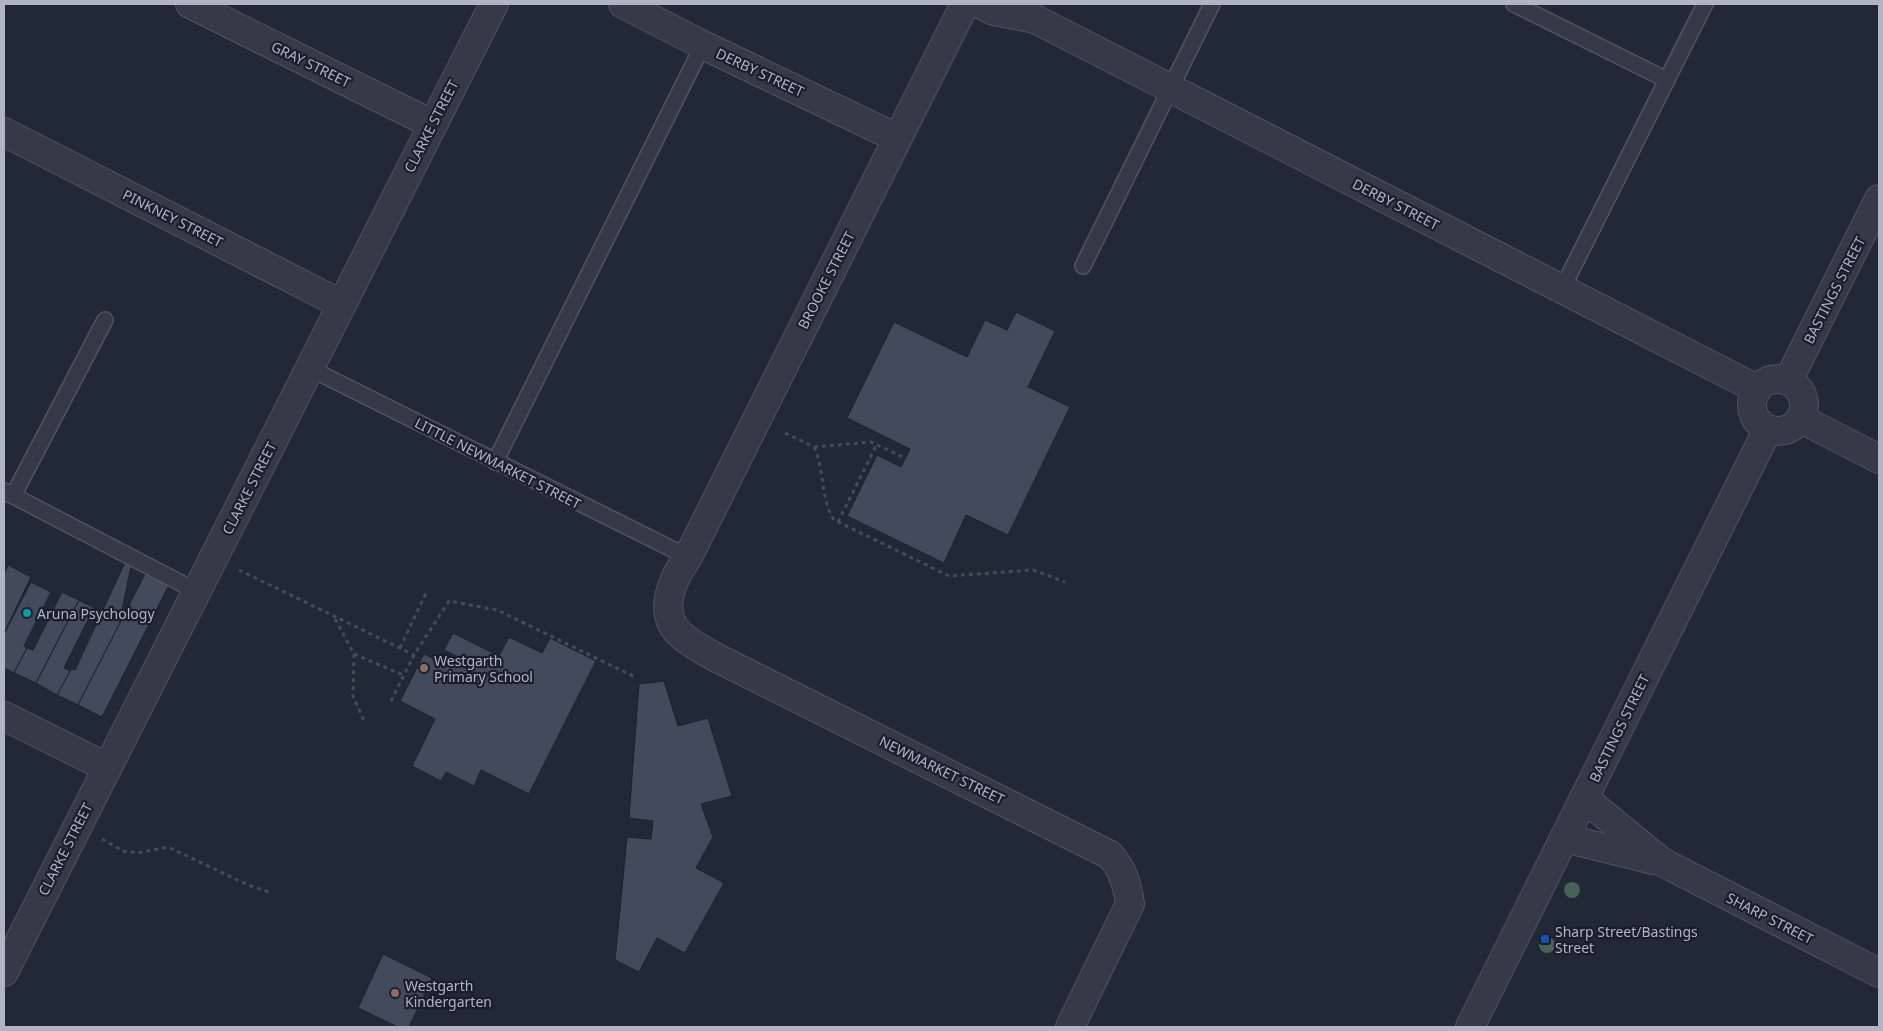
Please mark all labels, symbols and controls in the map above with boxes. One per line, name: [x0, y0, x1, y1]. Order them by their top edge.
street label: GRAY STREET: [268, 37, 354, 92]
street label: DERBY STREET: [713, 43, 807, 101]
street label: CLARKE STREET: [400, 76, 463, 176]
street label: DERBY STREET: [1349, 174, 1443, 234]
street label: PINKNEY STREET: [120, 185, 227, 252]
street label: BROOKE STREET: [793, 228, 859, 332]
street label: BASTINGS STREET: [1799, 233, 1869, 347]
street label: LITTLE NEWMARKET STREET: [412, 413, 584, 513]
street label: CLARKE STREET: [218, 438, 281, 538]
place label: Aruna Psychology: [37, 604, 155, 623]
marker: Aruna Psychology: [21, 607, 33, 619]
place label: Westgarth Primary School: [434, 651, 533, 686]
marker: Westgarth Primary School: [418, 662, 430, 674]
street label: BASTINGS STREET: [1585, 671, 1653, 785]
street label: NEWMARKET STREET: [876, 731, 1008, 809]
street label: CLARKE STREET: [34, 799, 97, 899]
street label: SHARP STREET: [1723, 888, 1817, 948]
place label: Sharp Street/Bastings Street: [1555, 922, 1698, 957]
marker: Sharp Street/Bastings Street: [1539, 933, 1551, 945]
place label: Westgarth Kindergarten: [405, 976, 492, 1011]
marker: Westgarth Kindergarten: [389, 987, 401, 999]

